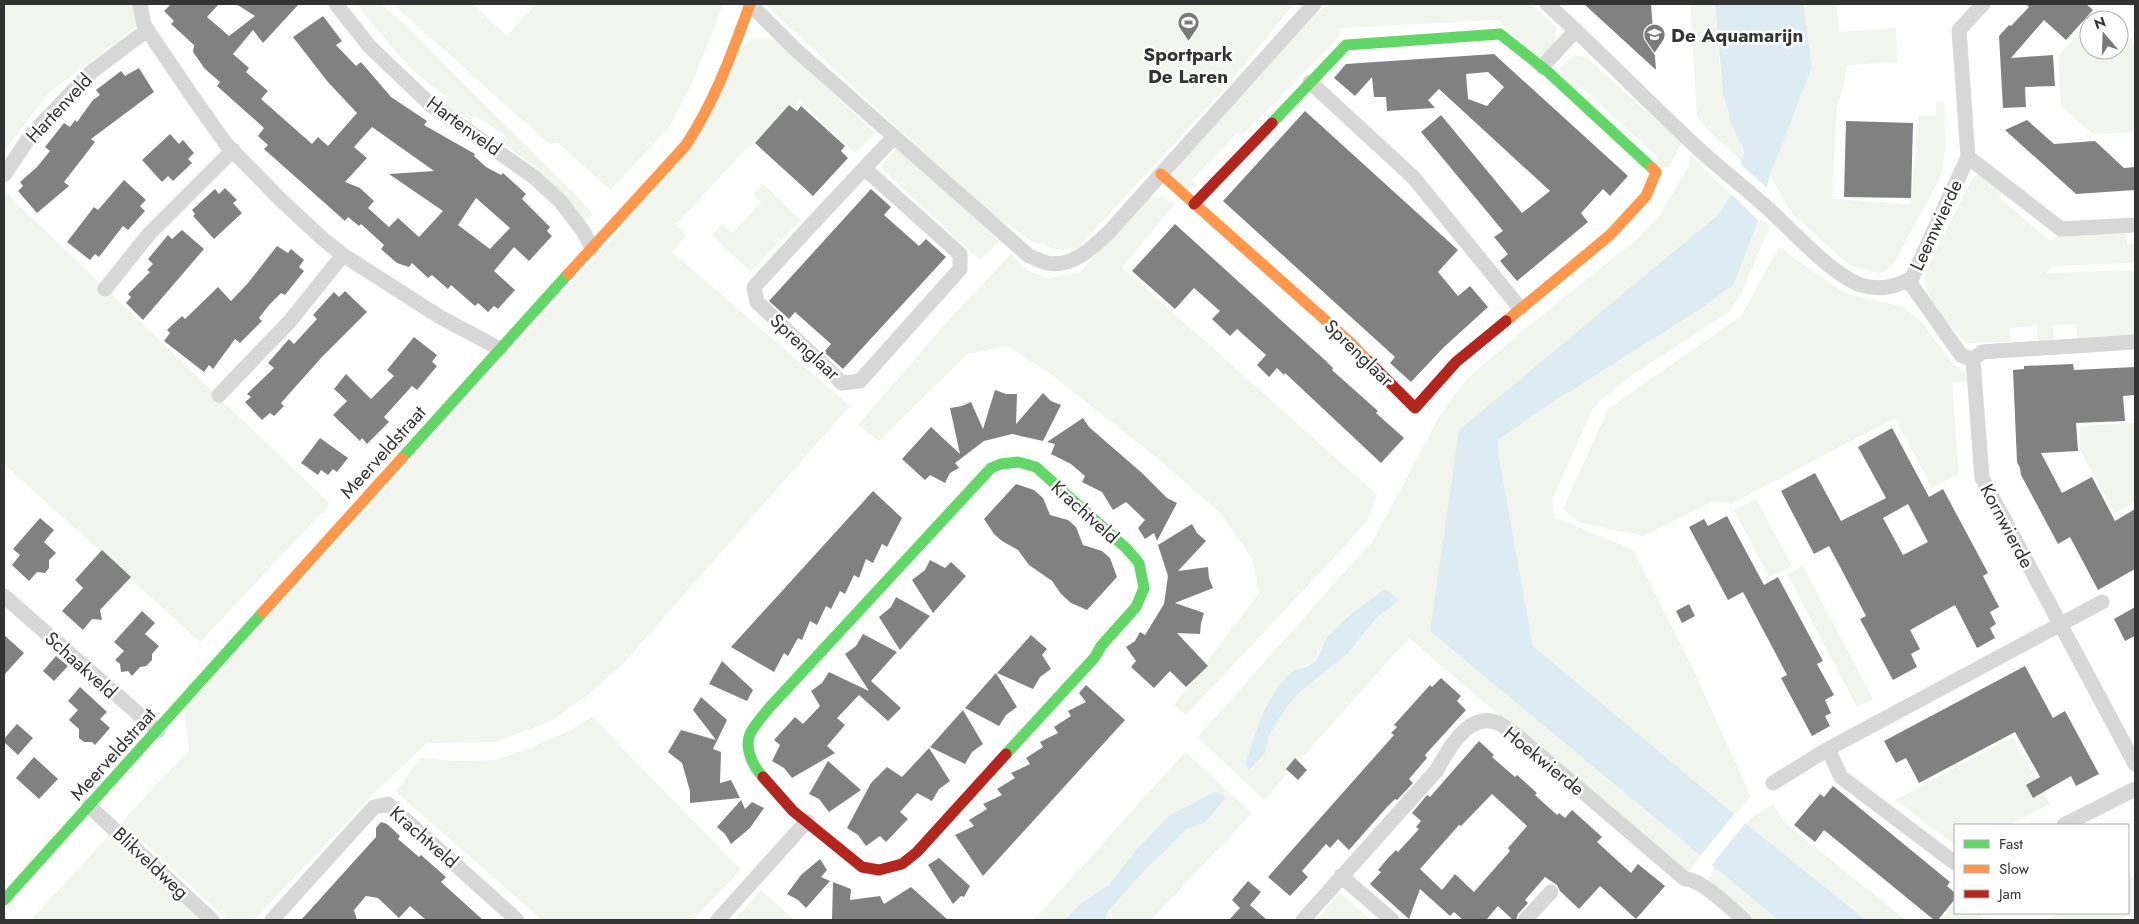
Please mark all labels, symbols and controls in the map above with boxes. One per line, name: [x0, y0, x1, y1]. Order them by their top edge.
north arrow: [2079, 10, 2129, 60]
sports icon: Sportpark De Laren: [1176, 11, 1200, 42]
text: N: [2091, 11, 2108, 34]
place label: De Aquamarijn: [1671, 22, 1803, 49]
school or university icon: De Aquamarijn: [1643, 23, 1667, 54]
place label: Sportpark De Laren: [1143, 41, 1233, 90]
street label: Hartenveld: [20, 67, 98, 149]
street label: Hartenveld: [421, 90, 507, 162]
street label: Leemwierde: [1903, 175, 1969, 275]
street label: Sprenglaar: [764, 307, 846, 387]
street label: Sprenglaar: [1318, 313, 1400, 393]
street label: Meerveldstraat: [334, 399, 432, 504]
street label: Krachtveld: [1045, 474, 1125, 550]
street label: Kornwierde: [1974, 479, 2041, 573]
street label: Schaakveld: [39, 625, 123, 705]
street label: Meerveldstraat: [64, 701, 162, 806]
street label: Hoekwierde: [1498, 720, 1590, 802]
street label: Krachtveld: [384, 800, 464, 874]
street label: Blikveldweg: [107, 821, 195, 905]
legend: [1954, 824, 2129, 914]
text: Fast: [1999, 833, 2023, 855]
text: Slow: [1999, 858, 2030, 880]
text: Jam: [1997, 883, 2022, 905]

